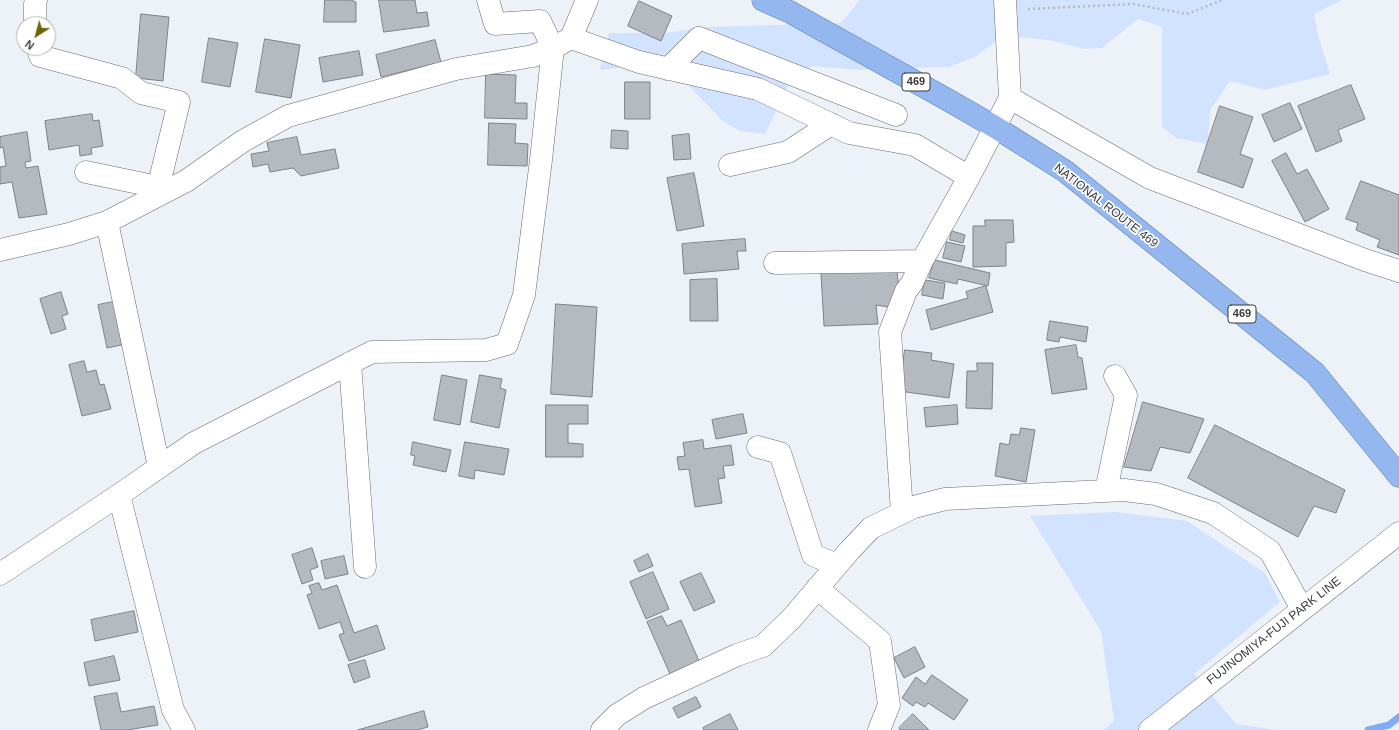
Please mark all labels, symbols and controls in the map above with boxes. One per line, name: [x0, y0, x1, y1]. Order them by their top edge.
north arrow: [16, 16, 56, 56]
text: N: [23, 38, 36, 52]
road number: 469: [902, 73, 930, 91]
street label: NATIONAL ROUTE 469: [1051, 161, 1161, 251]
road number: 469: [1228, 305, 1256, 323]
street label: FUJINOMIYA-FUJI PARK LINE: [1204, 574, 1344, 688]

